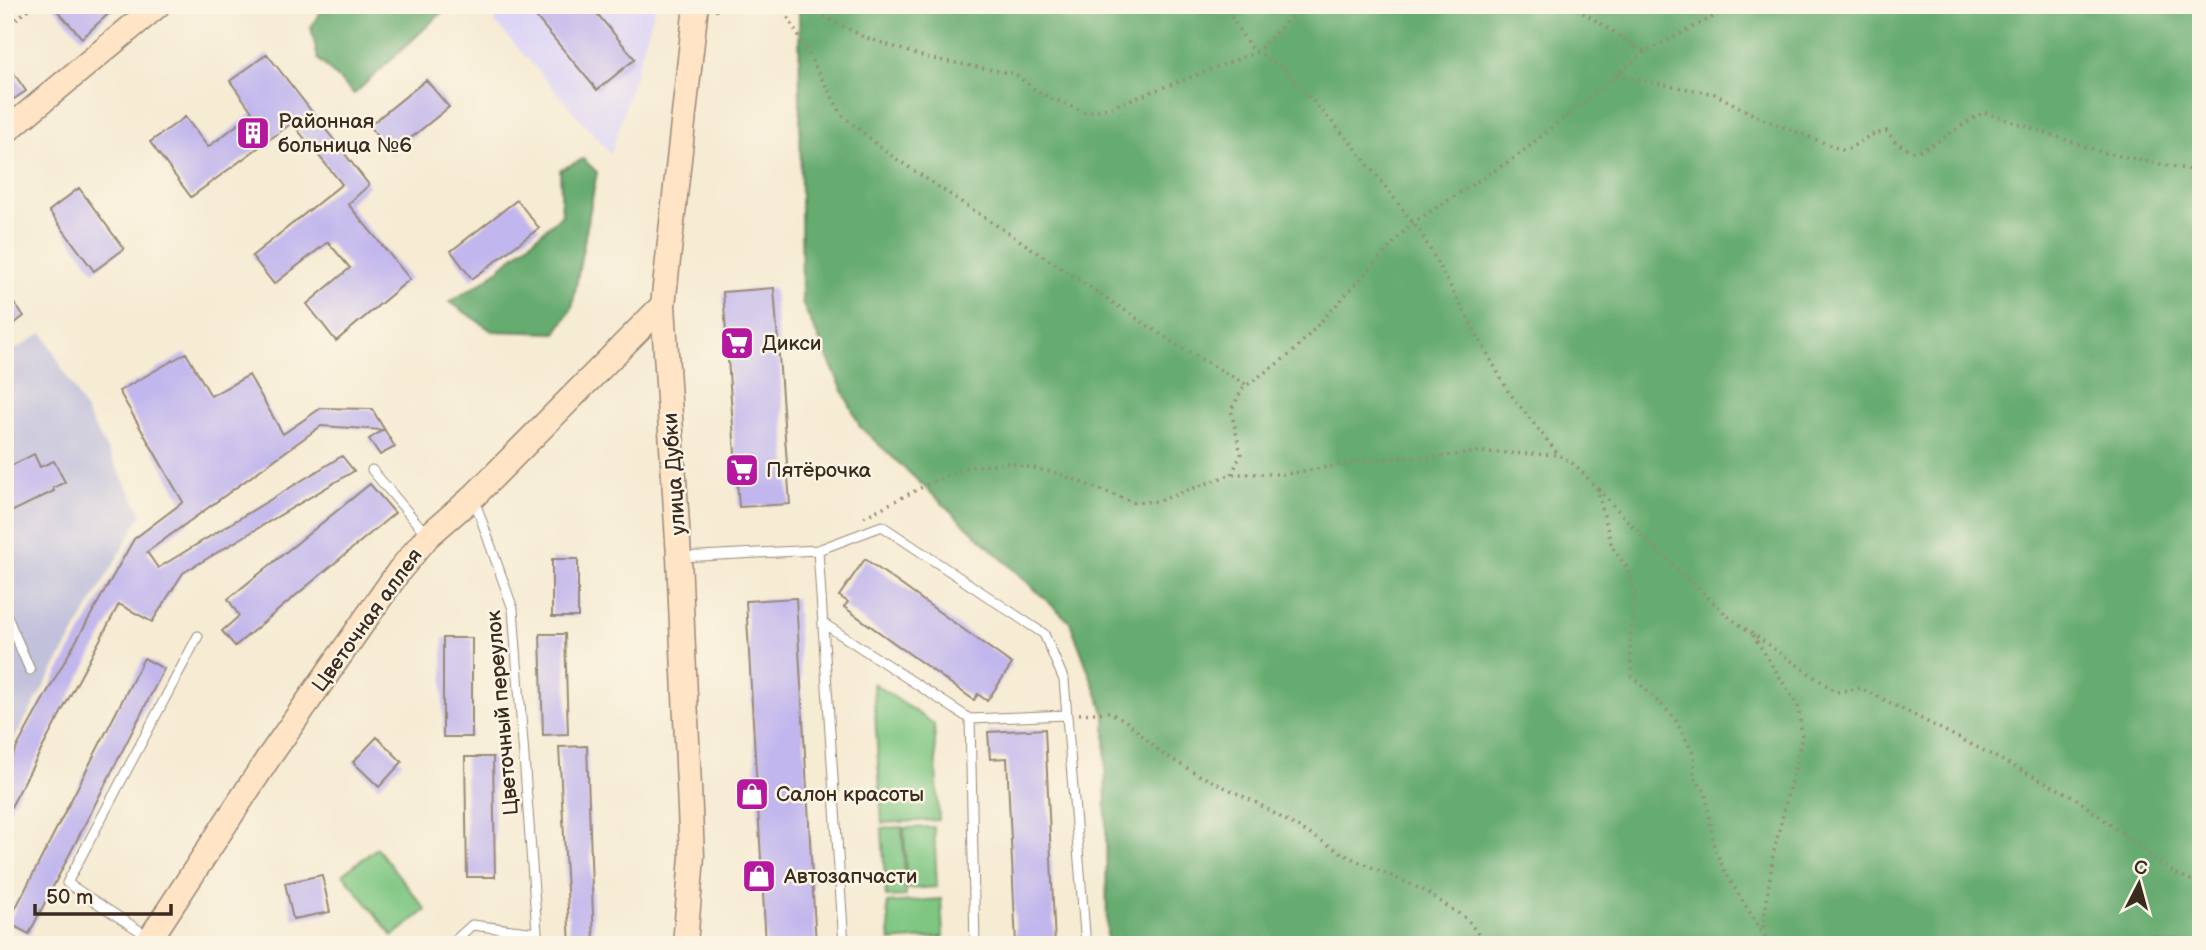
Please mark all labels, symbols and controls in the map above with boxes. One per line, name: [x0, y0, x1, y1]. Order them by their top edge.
place label: Районная больница №6: [278, 109, 412, 158]
building icon: Районная больница №6: [234, 114, 272, 152]
supermarket icon: Дикси: [718, 324, 756, 362]
place label: Дикси: [762, 331, 821, 356]
street label: улица Дубки: [658, 412, 691, 536]
supermarket icon: Пятёрочка: [723, 451, 761, 489]
place label: Пятёрочка: [766, 458, 872, 483]
street label: Цветочная аллея: [307, 544, 428, 697]
street label: Цветочный переулок: [481, 609, 524, 817]
shop icon: Салон красоты: [733, 775, 771, 813]
place label: Салон красоты: [776, 782, 924, 807]
north arrow: [2104, 848, 2174, 918]
text: С: [2133, 856, 2148, 881]
shop icon: Автозапчасти: [740, 857, 778, 895]
place label: Автозапчасти: [783, 864, 918, 889]
scale bar: [35, 873, 172, 917]
text: 50 m: [46, 885, 93, 910]

